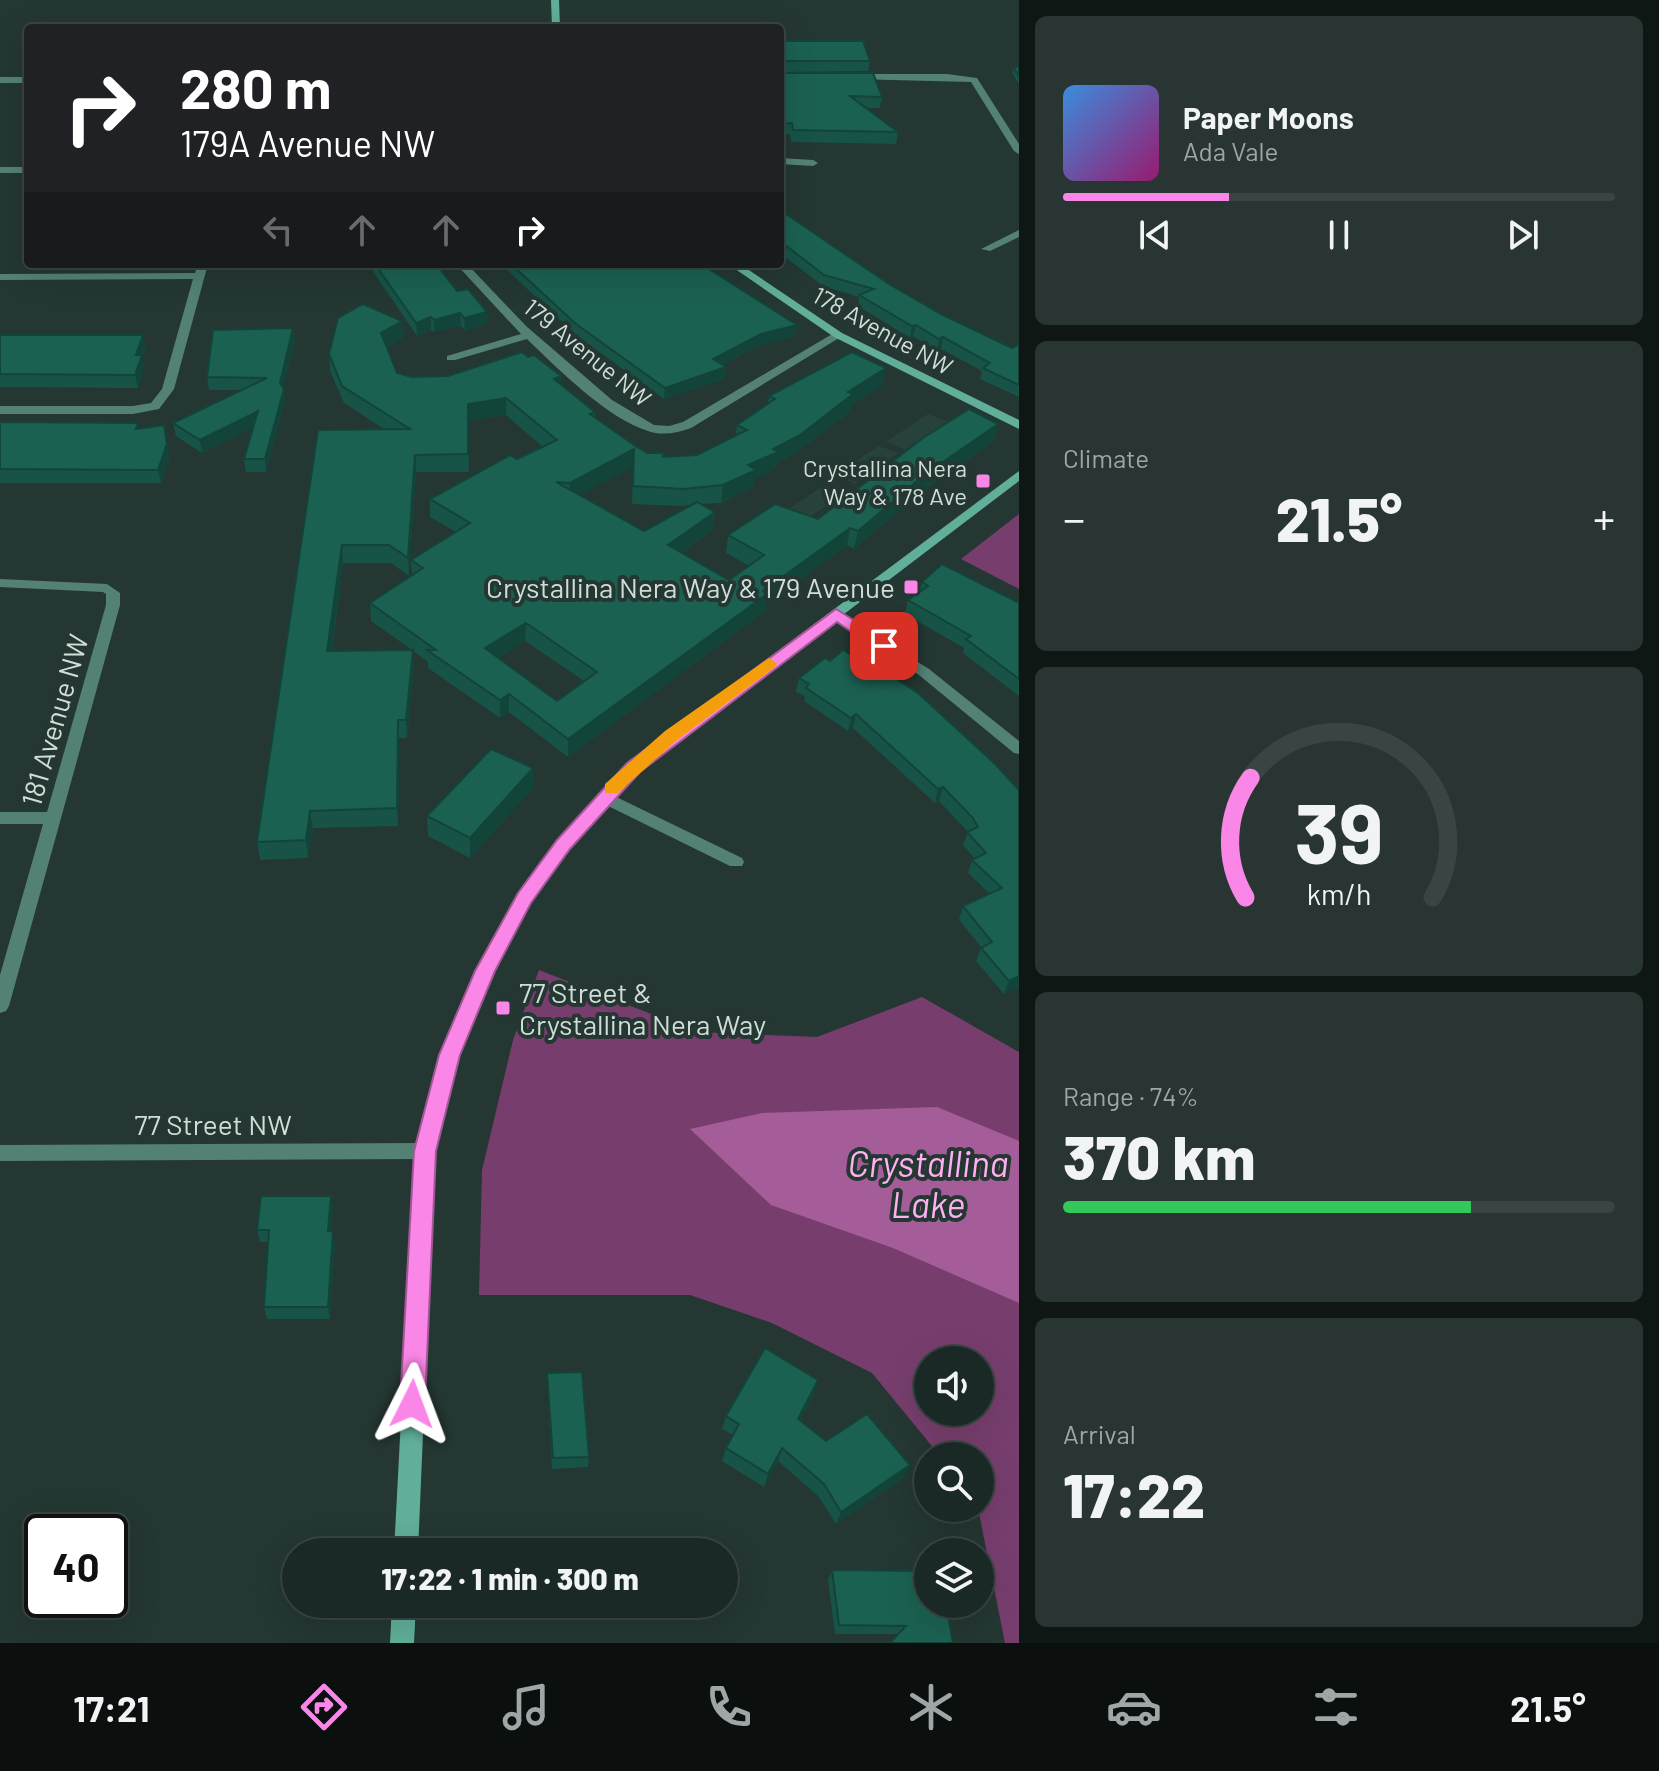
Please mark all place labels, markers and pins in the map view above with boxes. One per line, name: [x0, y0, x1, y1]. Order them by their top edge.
place label: Crystallina Nera Way & 178 Ave: [803, 453, 967, 510]
marker: Crystallina Nera Way & 178 Ave: [974, 472, 992, 490]
place label: Crystallina Nera Way & 179 Avenue: [486, 570, 895, 604]
marker: Crystallina Nera Way & 179 Avenue: [902, 578, 920, 596]
pin: [850, 612, 918, 680]
place label: 77 Street & Crystallina Nera Way: [519, 975, 766, 1041]
marker: 77 Street & Crystallina Nera Way: [494, 999, 512, 1017]

